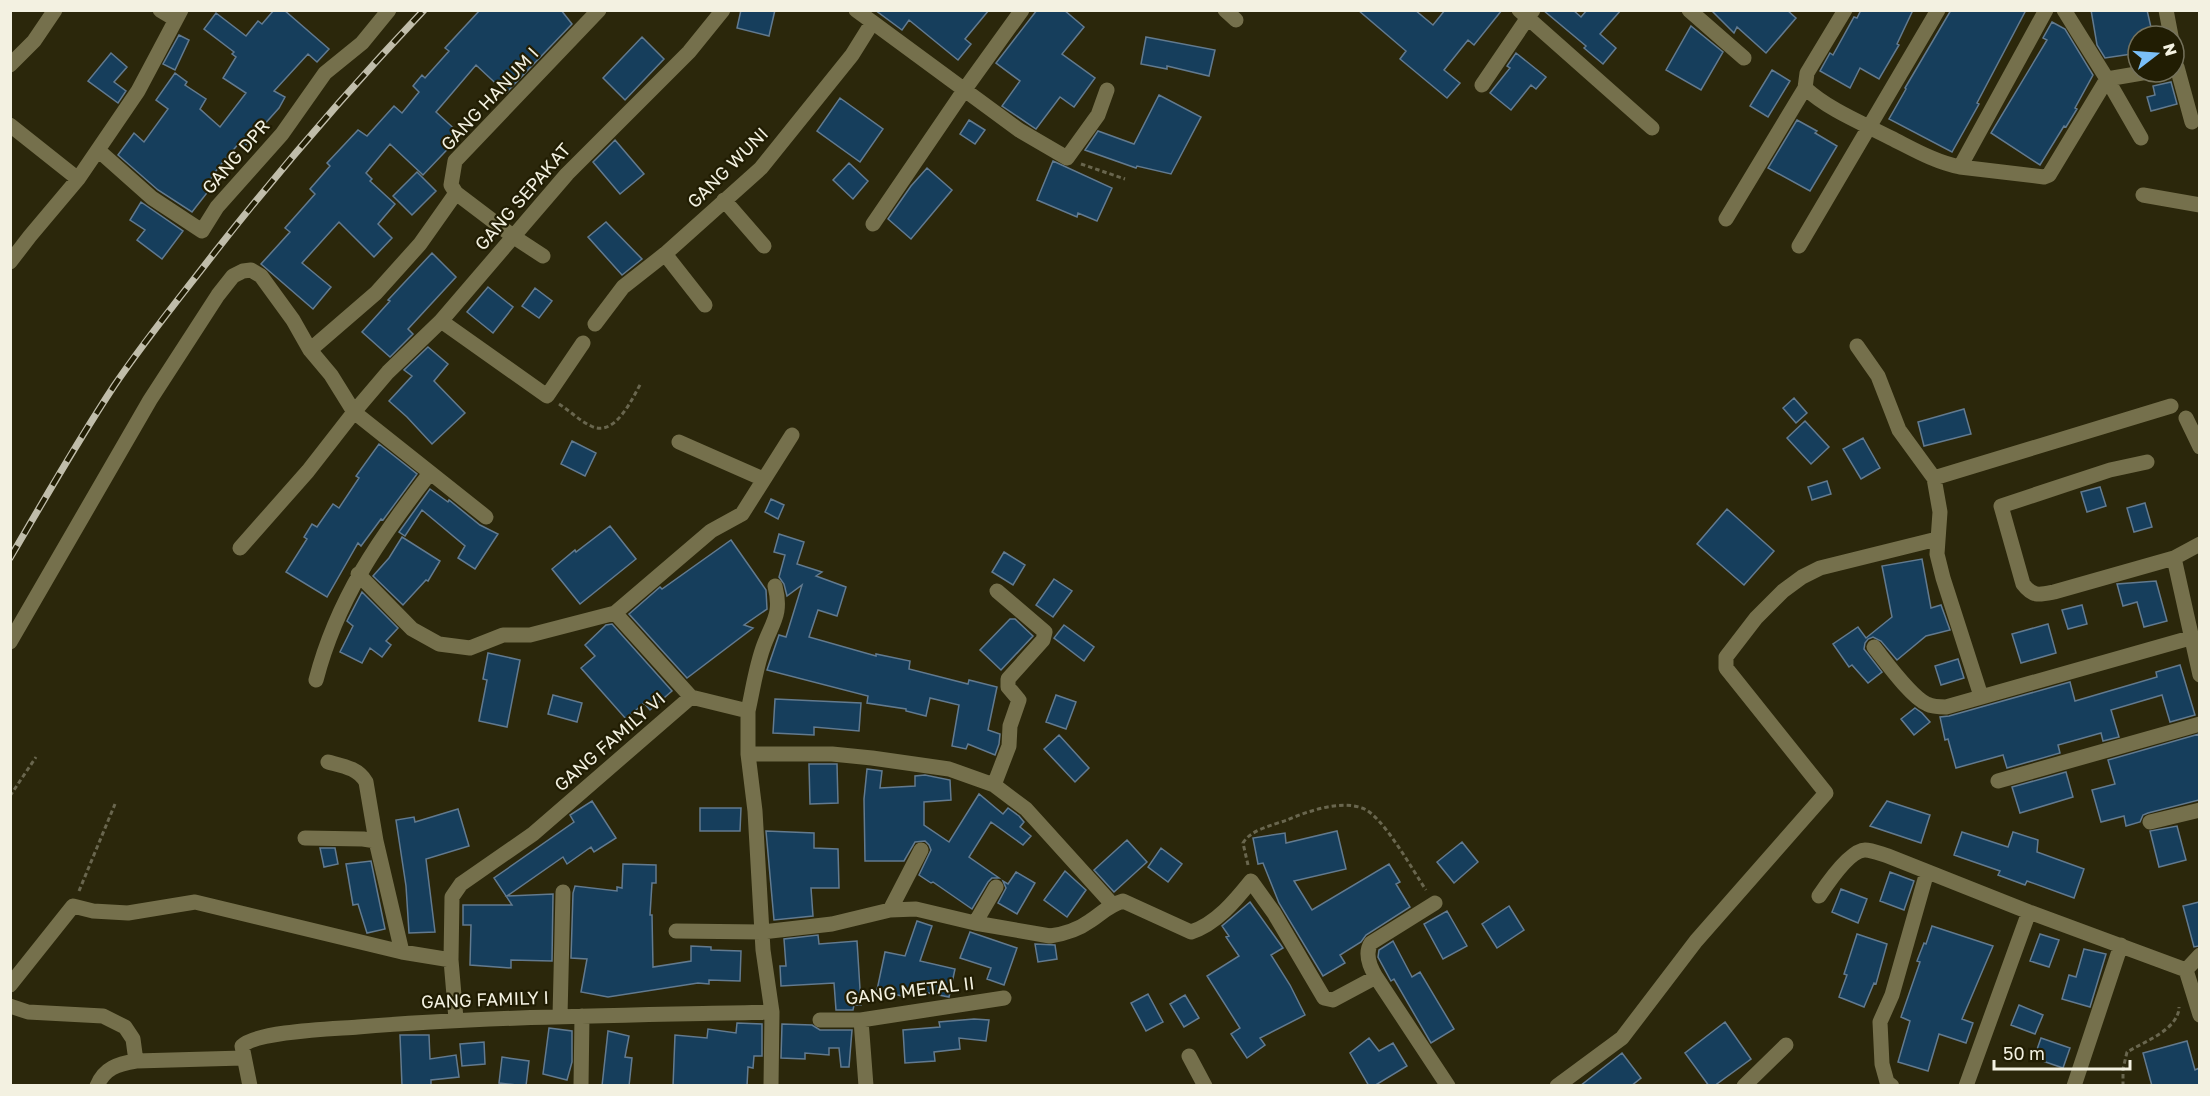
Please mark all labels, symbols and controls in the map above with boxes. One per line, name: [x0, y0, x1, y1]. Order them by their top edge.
north arrow: [2126, 24, 2186, 84]
text: N: [2159, 41, 2182, 58]
street label: GANG HANUM I: [436, 42, 543, 155]
street label: GANG DPR: [197, 114, 274, 198]
street label: GANG WUNI: [682, 122, 772, 212]
street label: GANG SEPAKAT: [470, 138, 575, 254]
street label: GANG FAMILY VI: [549, 687, 669, 795]
street label: GANG METAL II: [844, 971, 976, 1009]
street label: GANG FAMILY I: [421, 986, 549, 1012]
scale bar: [1994, 1033, 2130, 1071]
text: 50 m: [2003, 1042, 2045, 1064]

